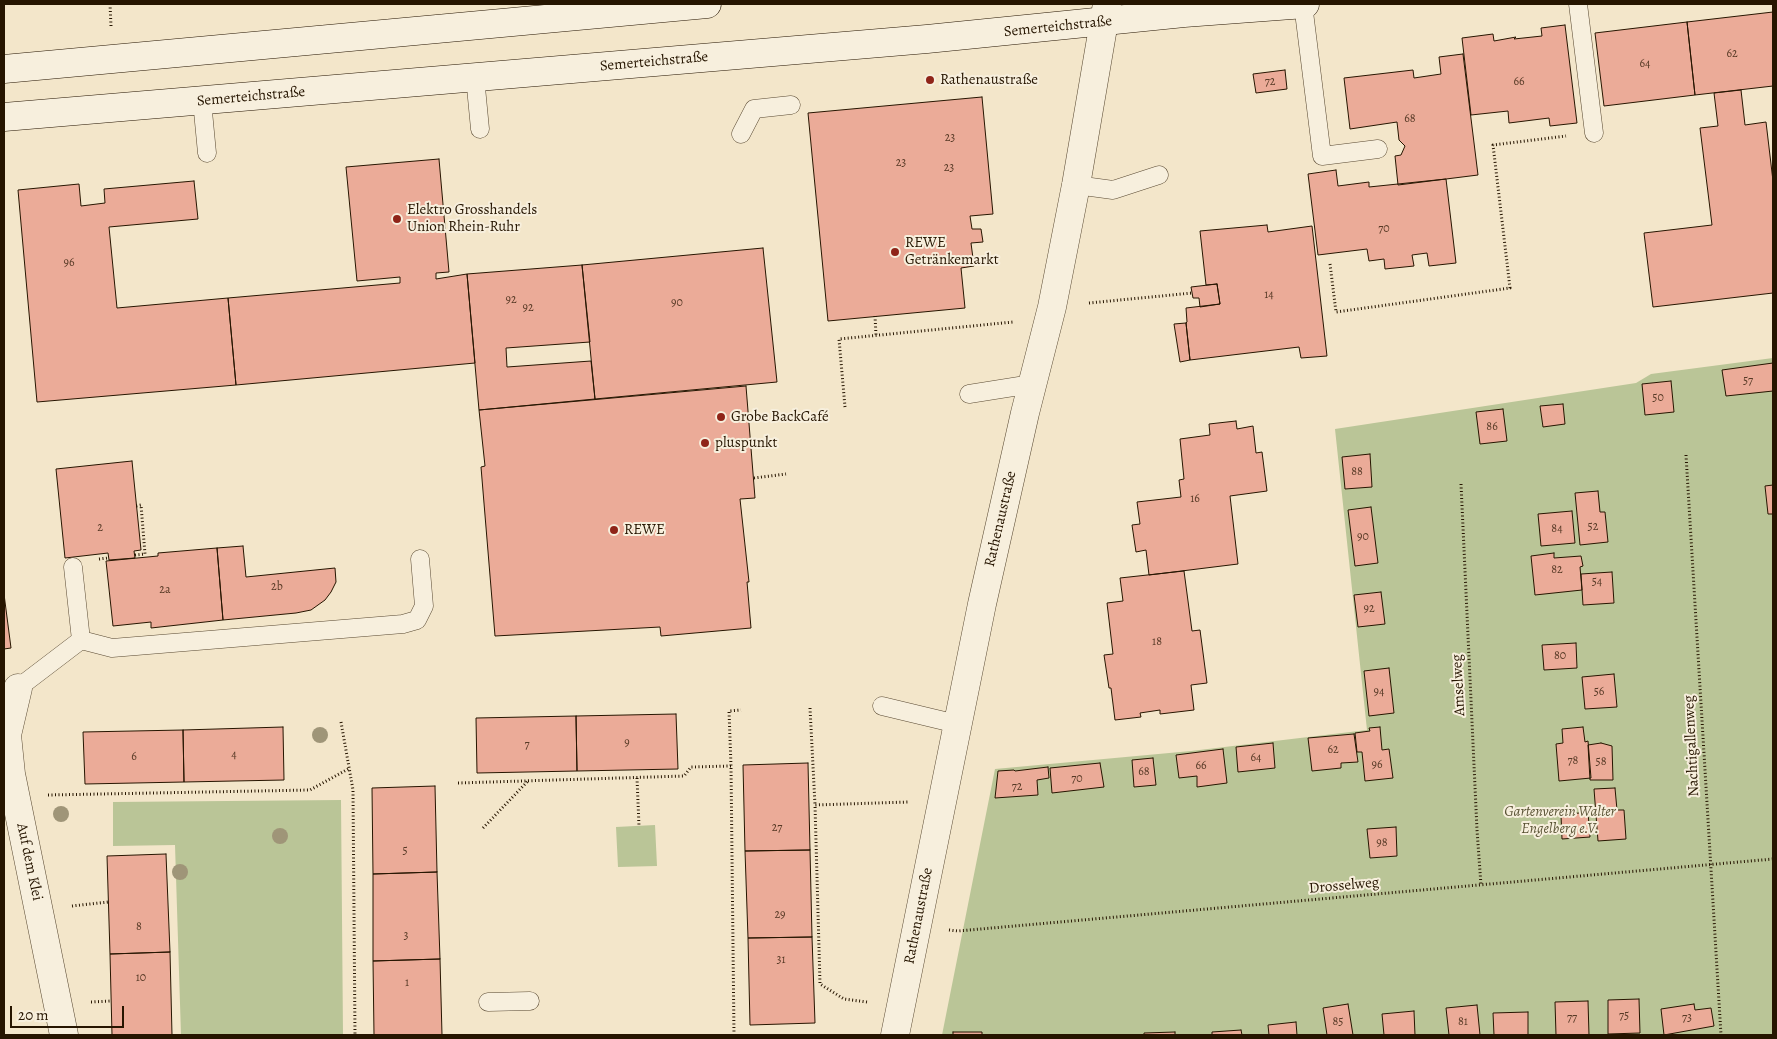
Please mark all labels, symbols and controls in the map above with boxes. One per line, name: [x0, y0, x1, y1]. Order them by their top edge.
street label: Semerteichstraße: [1003, 12, 1113, 42]
house number: 62: [1726, 47, 1738, 61]
street label: Semerteichstraße: [599, 48, 709, 76]
house number: 64: [1640, 57, 1650, 71]
place label: Rathenaustraße: [940, 71, 1038, 89]
marker: Rathenaustraße: [924, 74, 936, 86]
house number: 72: [1265, 75, 1275, 89]
house number: 66: [1513, 75, 1525, 89]
street label: Semerteichstraße: [196, 83, 306, 111]
house number: 68: [1404, 112, 1416, 126]
house number: 23: [945, 131, 955, 145]
house number: 23: [896, 156, 906, 170]
house number: 23: [944, 161, 954, 175]
place label: Elektro Grosshandels Union Rhein-Ruhr: [407, 201, 537, 236]
marker: Elektro Grosshandels Union Rhein-Ruhr: [391, 213, 403, 225]
house number: 70: [1378, 222, 1390, 236]
place label: REWE Getränkemarkt: [905, 234, 999, 269]
marker: REWE Getränkemarkt: [889, 246, 901, 258]
house number: 96: [63, 256, 75, 270]
house number: 14: [1264, 288, 1274, 302]
house number: 92: [505, 293, 517, 307]
house number: 90: [671, 296, 683, 310]
house number: 92: [522, 301, 534, 315]
house number: 57: [1743, 374, 1753, 388]
house number: 50: [1652, 391, 1664, 405]
place label: Grobe BackCafé: [731, 408, 829, 426]
marker: Grobe BackCafé: [715, 411, 727, 423]
house number: 86: [1486, 420, 1498, 434]
place label: pluspunkt: [715, 434, 777, 452]
marker: pluspunkt: [699, 437, 711, 449]
house number: 88: [1351, 465, 1363, 479]
street label: Rathenaustraße: [981, 469, 1021, 569]
house number: 16: [1190, 492, 1200, 506]
house number: 52: [1588, 520, 1598, 534]
house number: 2: [97, 521, 103, 535]
place label: REWE: [624, 521, 665, 539]
house number: 84: [1551, 522, 1563, 536]
marker: REWE: [608, 524, 620, 536]
house number: 90: [1357, 530, 1369, 544]
house number: 82: [1551, 563, 1563, 577]
house number: 54: [1592, 575, 1602, 589]
house number: 2b: [271, 580, 283, 594]
house number: 2a: [159, 583, 171, 597]
house number: 92: [1363, 602, 1375, 616]
house number: 18: [1152, 635, 1162, 649]
house number: 80: [1554, 649, 1566, 663]
street label: Amselweg: [1448, 654, 1470, 716]
house number: 94: [1374, 685, 1384, 699]
house number: 56: [1594, 685, 1604, 699]
street label: Nachtigallenweg: [1680, 695, 1704, 797]
house number: 9: [624, 736, 630, 750]
house number: 7: [524, 738, 530, 752]
house number: 62: [1327, 743, 1339, 757]
house number: 4: [231, 748, 237, 762]
house number: 6: [131, 750, 137, 764]
house number: 64: [1251, 751, 1261, 765]
house number: 78: [1568, 754, 1578, 768]
house number: 58: [1596, 755, 1606, 769]
house number: 96: [1371, 758, 1383, 772]
house number: 66: [1195, 759, 1207, 773]
house number: 68: [1138, 765, 1150, 779]
house number: 70: [1071, 772, 1083, 786]
house number: 72: [1012, 780, 1022, 794]
park label: Gartenverein Walter Engelberg e.V.: [1504, 803, 1616, 838]
house number: 27: [772, 821, 782, 835]
street label: Auf dem Klei: [12, 822, 46, 902]
house number: 98: [1376, 836, 1388, 850]
house number: 5: [402, 844, 408, 858]
street label: Rathenaustraße: [901, 866, 937, 966]
street label: Drosselweg: [1308, 874, 1380, 898]
house number: 29: [774, 908, 786, 922]
house number: 8: [136, 920, 142, 934]
house number: 3: [404, 929, 408, 943]
house number: 31: [776, 953, 786, 967]
house number: 10: [136, 971, 146, 985]
house number: 1: [405, 976, 409, 990]
scale bar: [12, 996, 126, 1028]
text: 20 m: [18, 1005, 49, 1025]
house number: 75: [1619, 1009, 1629, 1023]
house number: 77: [1567, 1011, 1577, 1025]
house number: 73: [1682, 1011, 1692, 1025]
house number: 85: [1333, 1015, 1343, 1029]
house number: 81: [1458, 1015, 1468, 1029]

